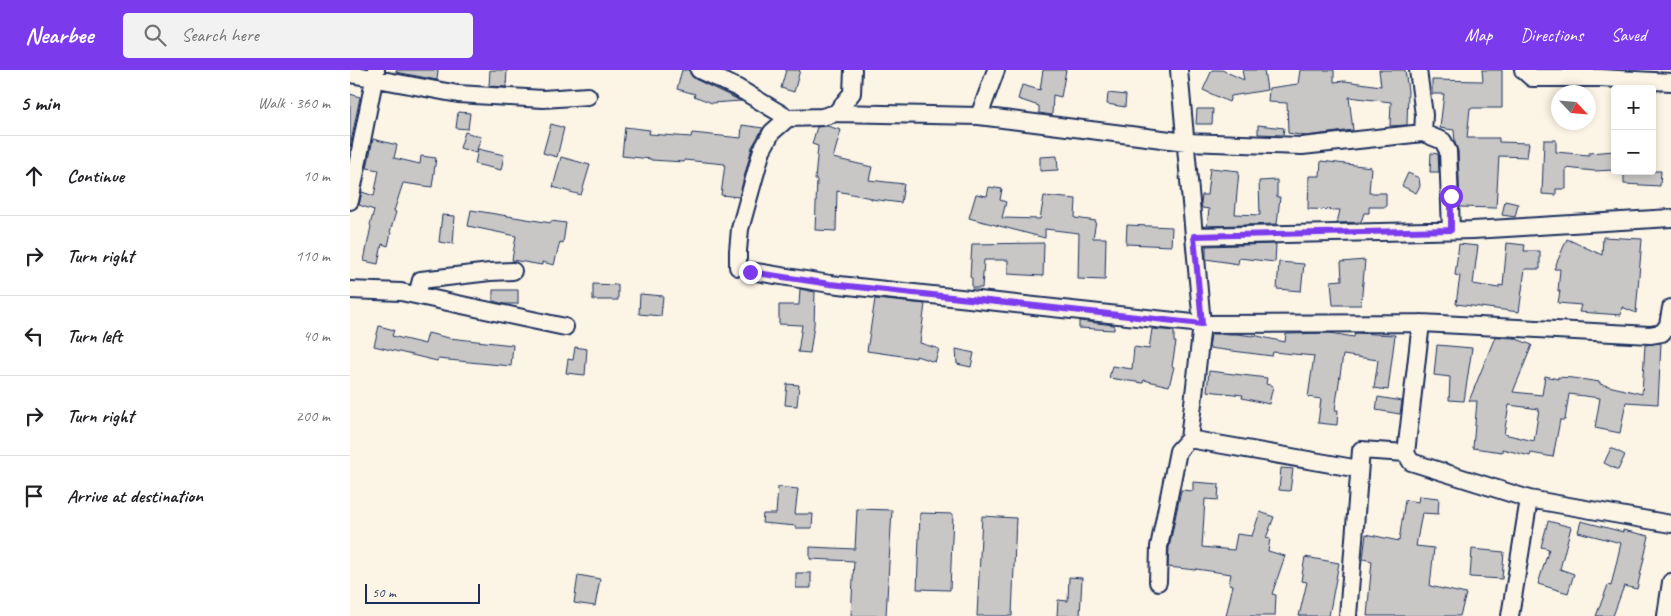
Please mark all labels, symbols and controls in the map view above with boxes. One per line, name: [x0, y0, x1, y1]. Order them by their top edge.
search box: [123, 13, 473, 58]
text: Nearbee: [25, 20, 93, 50]
icon: search: [141, 21, 169, 49]
text: Search here: [181, 23, 259, 47]
text: Map: [1465, 24, 1492, 46]
text: Directions: [1520, 24, 1583, 46]
text: Saved: [1611, 24, 1646, 46]
north arrow: [1551, 85, 1596, 130]
map controls: [1611, 85, 1656, 175]
button: +: [1611, 85, 1656, 130]
text: 5 min: [20, 90, 60, 116]
text: Walk · 360 m: [258, 93, 330, 113]
button: −: [1611, 130, 1656, 175]
icon: ahead: [20, 162, 48, 190]
text: Continue: [67, 164, 124, 188]
text: 10 m: [303, 166, 330, 186]
route start: [1440, 185, 1463, 208]
icon: right: [20, 242, 48, 270]
text: Turn right: [67, 244, 134, 268]
text: 110 m: [296, 246, 330, 266]
route end: [739, 261, 762, 284]
icon: left: [20, 322, 48, 350]
text: Turn left: [67, 324, 122, 348]
text: 40 m: [303, 326, 330, 346]
icon: right: [20, 402, 48, 430]
text: Turn right: [67, 404, 134, 428]
text: 200 m: [296, 406, 330, 426]
icon: arrive: [20, 482, 48, 510]
text: Arrive at destination: [67, 484, 203, 508]
scale bar: [365, 581, 480, 604]
text: 50 m: [372, 584, 396, 601]

